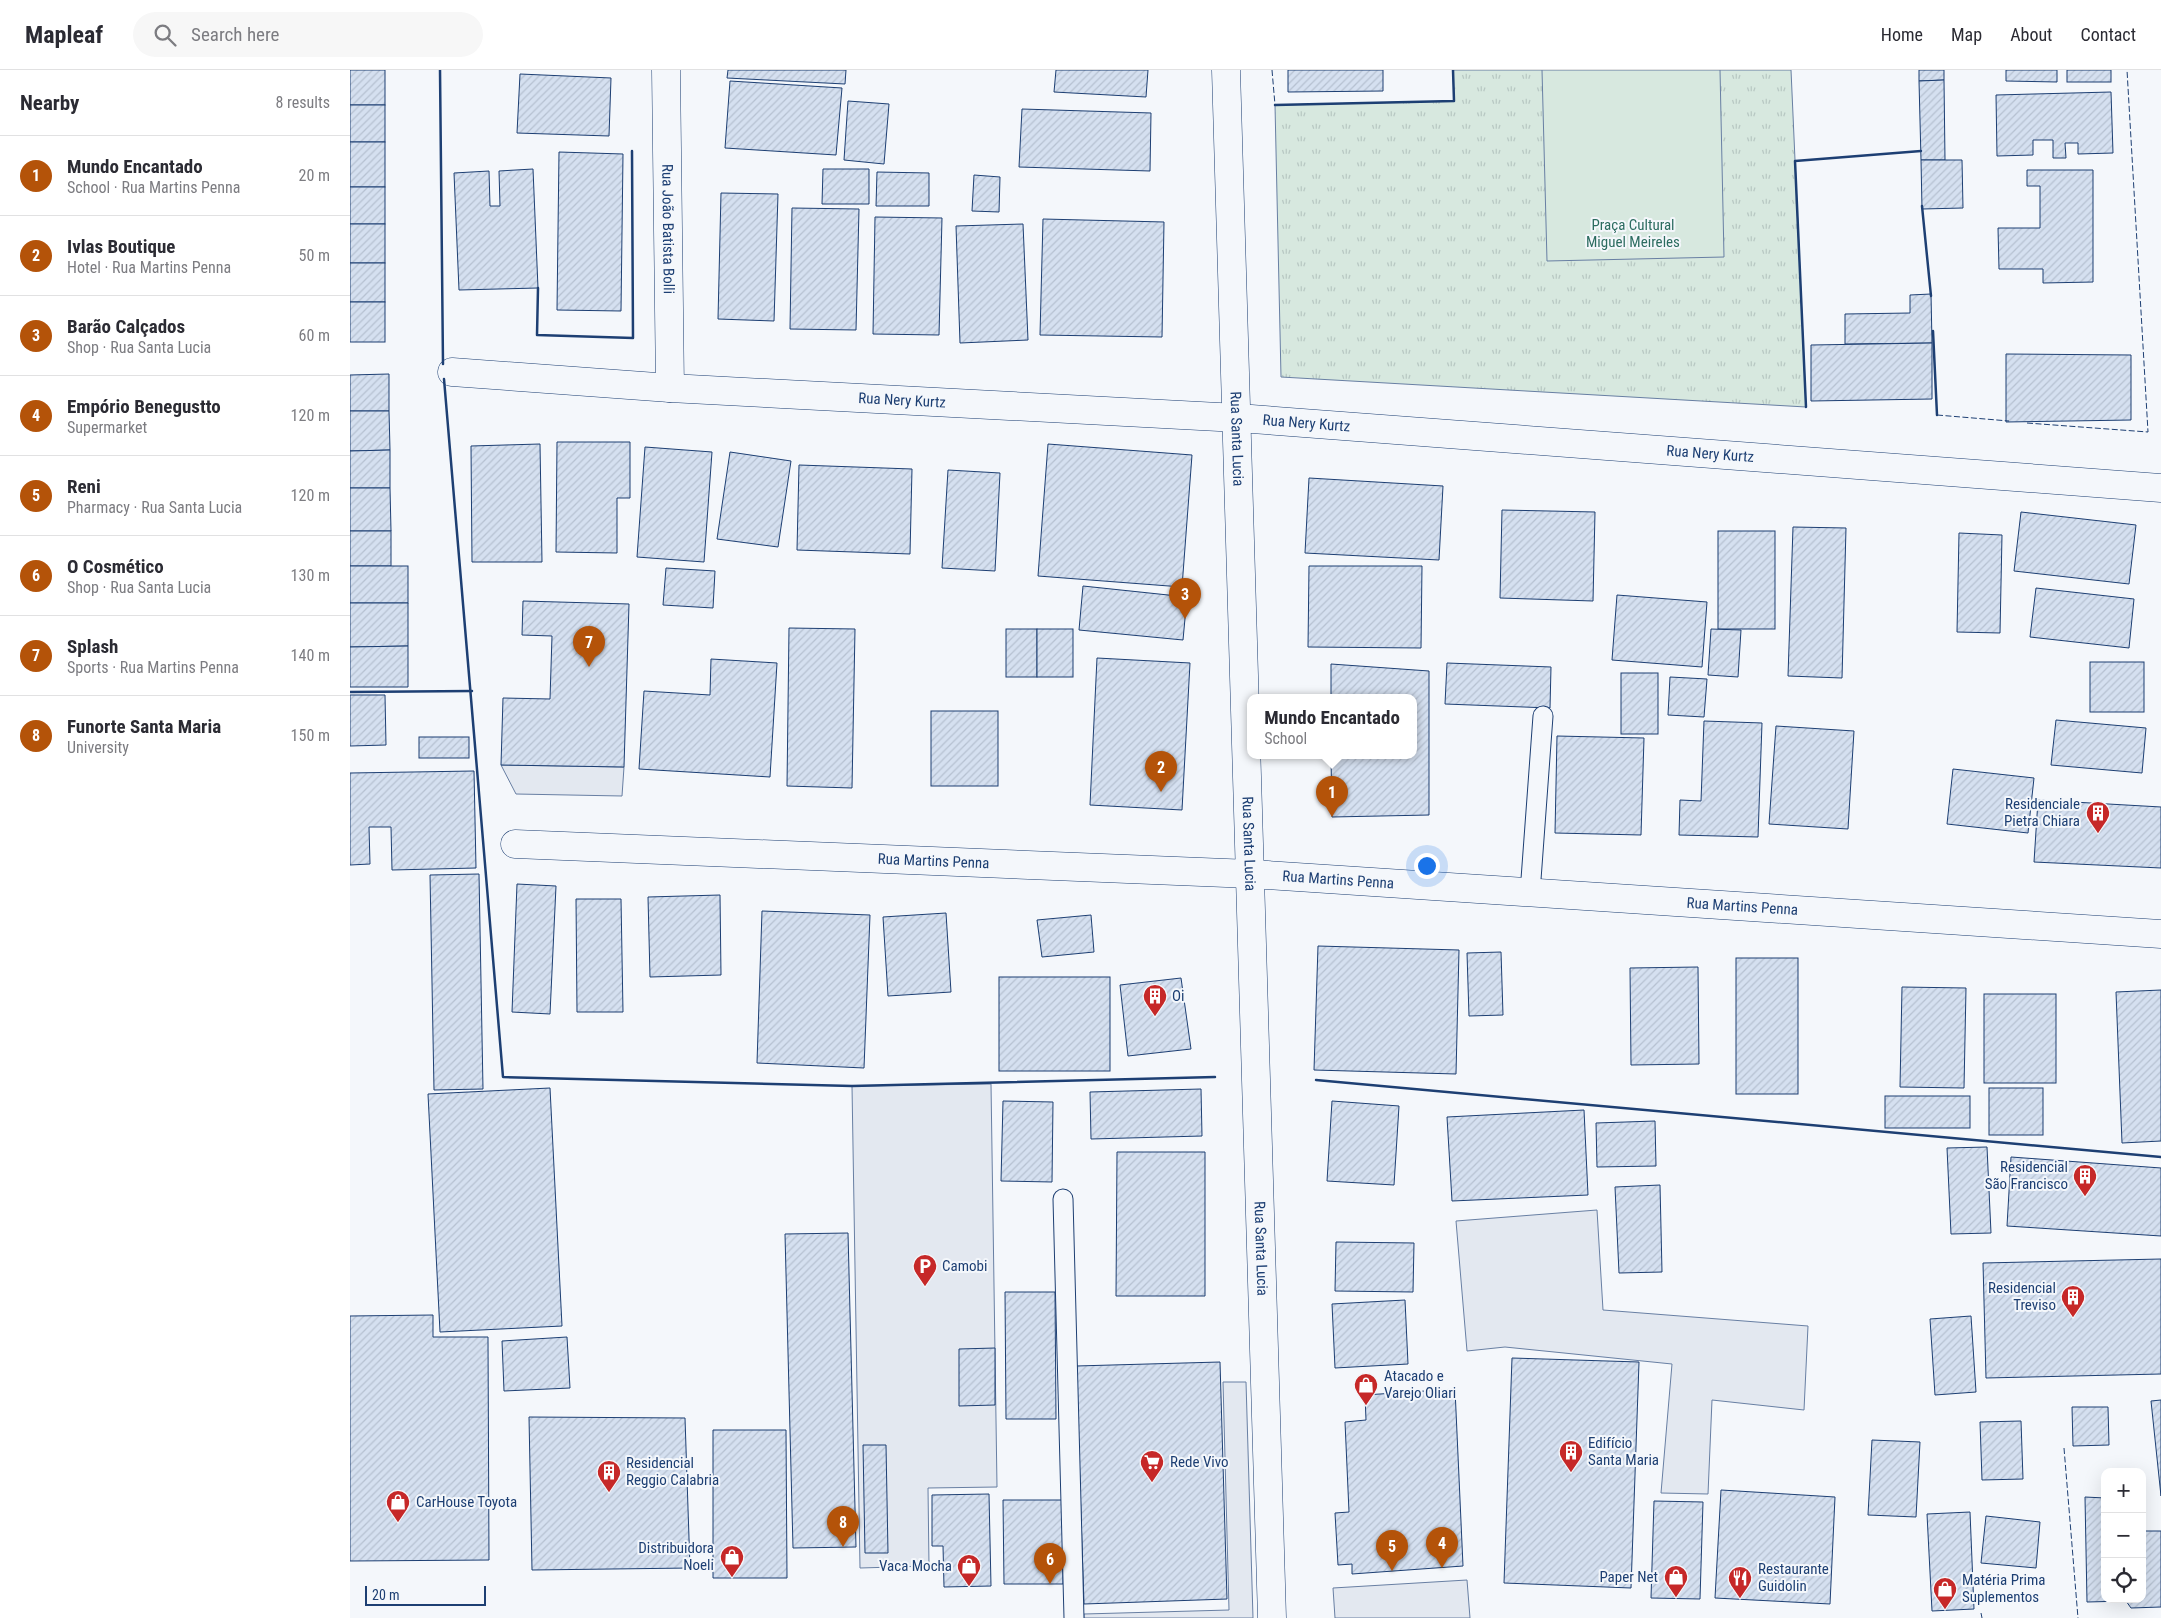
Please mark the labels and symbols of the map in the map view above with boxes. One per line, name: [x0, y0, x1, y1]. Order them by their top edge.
street label: Rua João Batista Bolli: [658, 164, 678, 294]
park label: Praça Cultural Miguel Meireles: [1586, 216, 1680, 251]
street label: Rua Nery Kurtz: [858, 389, 946, 412]
street label: Rua Santa Lucia: [1227, 391, 1247, 487]
street label: Rua Nery Kurtz: [1262, 411, 1351, 435]
street label: Rua Nery Kurtz: [1666, 442, 1755, 466]
pin: 3: [1169, 578, 1201, 619]
pin: 7: [573, 626, 605, 667]
pin: 2: [1145, 751, 1177, 792]
pin: 1: [1316, 776, 1348, 817]
place label: Residenciale Pietra Chiara: [2004, 795, 2080, 830]
street label: Rua Santa Lucia: [1239, 796, 1259, 891]
building icon: Residenciale Pietra Chiara: [2085, 800, 2111, 834]
street label: Rua Martins Penna: [877, 850, 990, 872]
your location: [1414, 853, 1440, 879]
street label: Rua Martins Penna: [1282, 867, 1395, 892]
street label: Rua Martins Penna: [1686, 894, 1799, 919]
building icon: Oi: [1142, 983, 1168, 1017]
place label: Oi: [1172, 987, 1184, 1005]
place label: Residencial São Francisco: [1985, 1158, 2068, 1193]
building icon: Residencial São Francisco: [2072, 1163, 2098, 1197]
street label: Rua Santa Lucia: [1251, 1201, 1271, 1296]
parking icon: Camobi: [912, 1253, 938, 1287]
place label: Camobi: [942, 1257, 987, 1275]
place label: Residencial Treviso: [1988, 1279, 2056, 1314]
building icon: Residencial Treviso: [2060, 1284, 2086, 1318]
place label: Atacado e Varejo Oliari: [1384, 1367, 1456, 1402]
shop icon: Atacado e Varejo Oliari: [1353, 1372, 1379, 1406]
place label: Edifício Santa Maria: [1588, 1434, 1659, 1469]
building icon: Edifício Santa Maria: [1558, 1439, 1584, 1473]
supermarket icon: Rede Vivo: [1139, 1449, 1165, 1483]
place label: Rede Vivo: [1170, 1453, 1229, 1471]
place label: Residencial Reggio Calabria: [626, 1454, 719, 1489]
building icon: Residencial Reggio Calabria: [596, 1459, 622, 1493]
shop icon: CarHouse Toyota: [385, 1489, 411, 1523]
place label: CarHouse Toyota: [416, 1493, 517, 1511]
pin: 8: [827, 1506, 859, 1547]
pin: 4: [1426, 1527, 1458, 1568]
pin: 5: [1376, 1530, 1408, 1571]
place label: Distribuidora Noeli: [638, 1539, 714, 1574]
pin: 6: [1034, 1543, 1066, 1584]
shop icon: Distribuidora Noeli: [719, 1544, 745, 1578]
shop icon: Vaca Mocha: [956, 1553, 982, 1587]
place label: Vaca Mocha: [879, 1557, 952, 1575]
place label: Restaurante Guidolin: [1758, 1560, 1829, 1595]
shop icon: Paper Net: [1663, 1564, 1689, 1598]
restaurant icon: Restaurante Guidolin: [1727, 1565, 1753, 1599]
place label: Paper Net: [1599, 1568, 1658, 1586]
place label: Matéria Prima Suplementos: [1962, 1571, 2045, 1606]
shop icon: Matéria Prima Suplementos: [1932, 1576, 1958, 1610]
scale bar: [365, 1583, 486, 1606]

